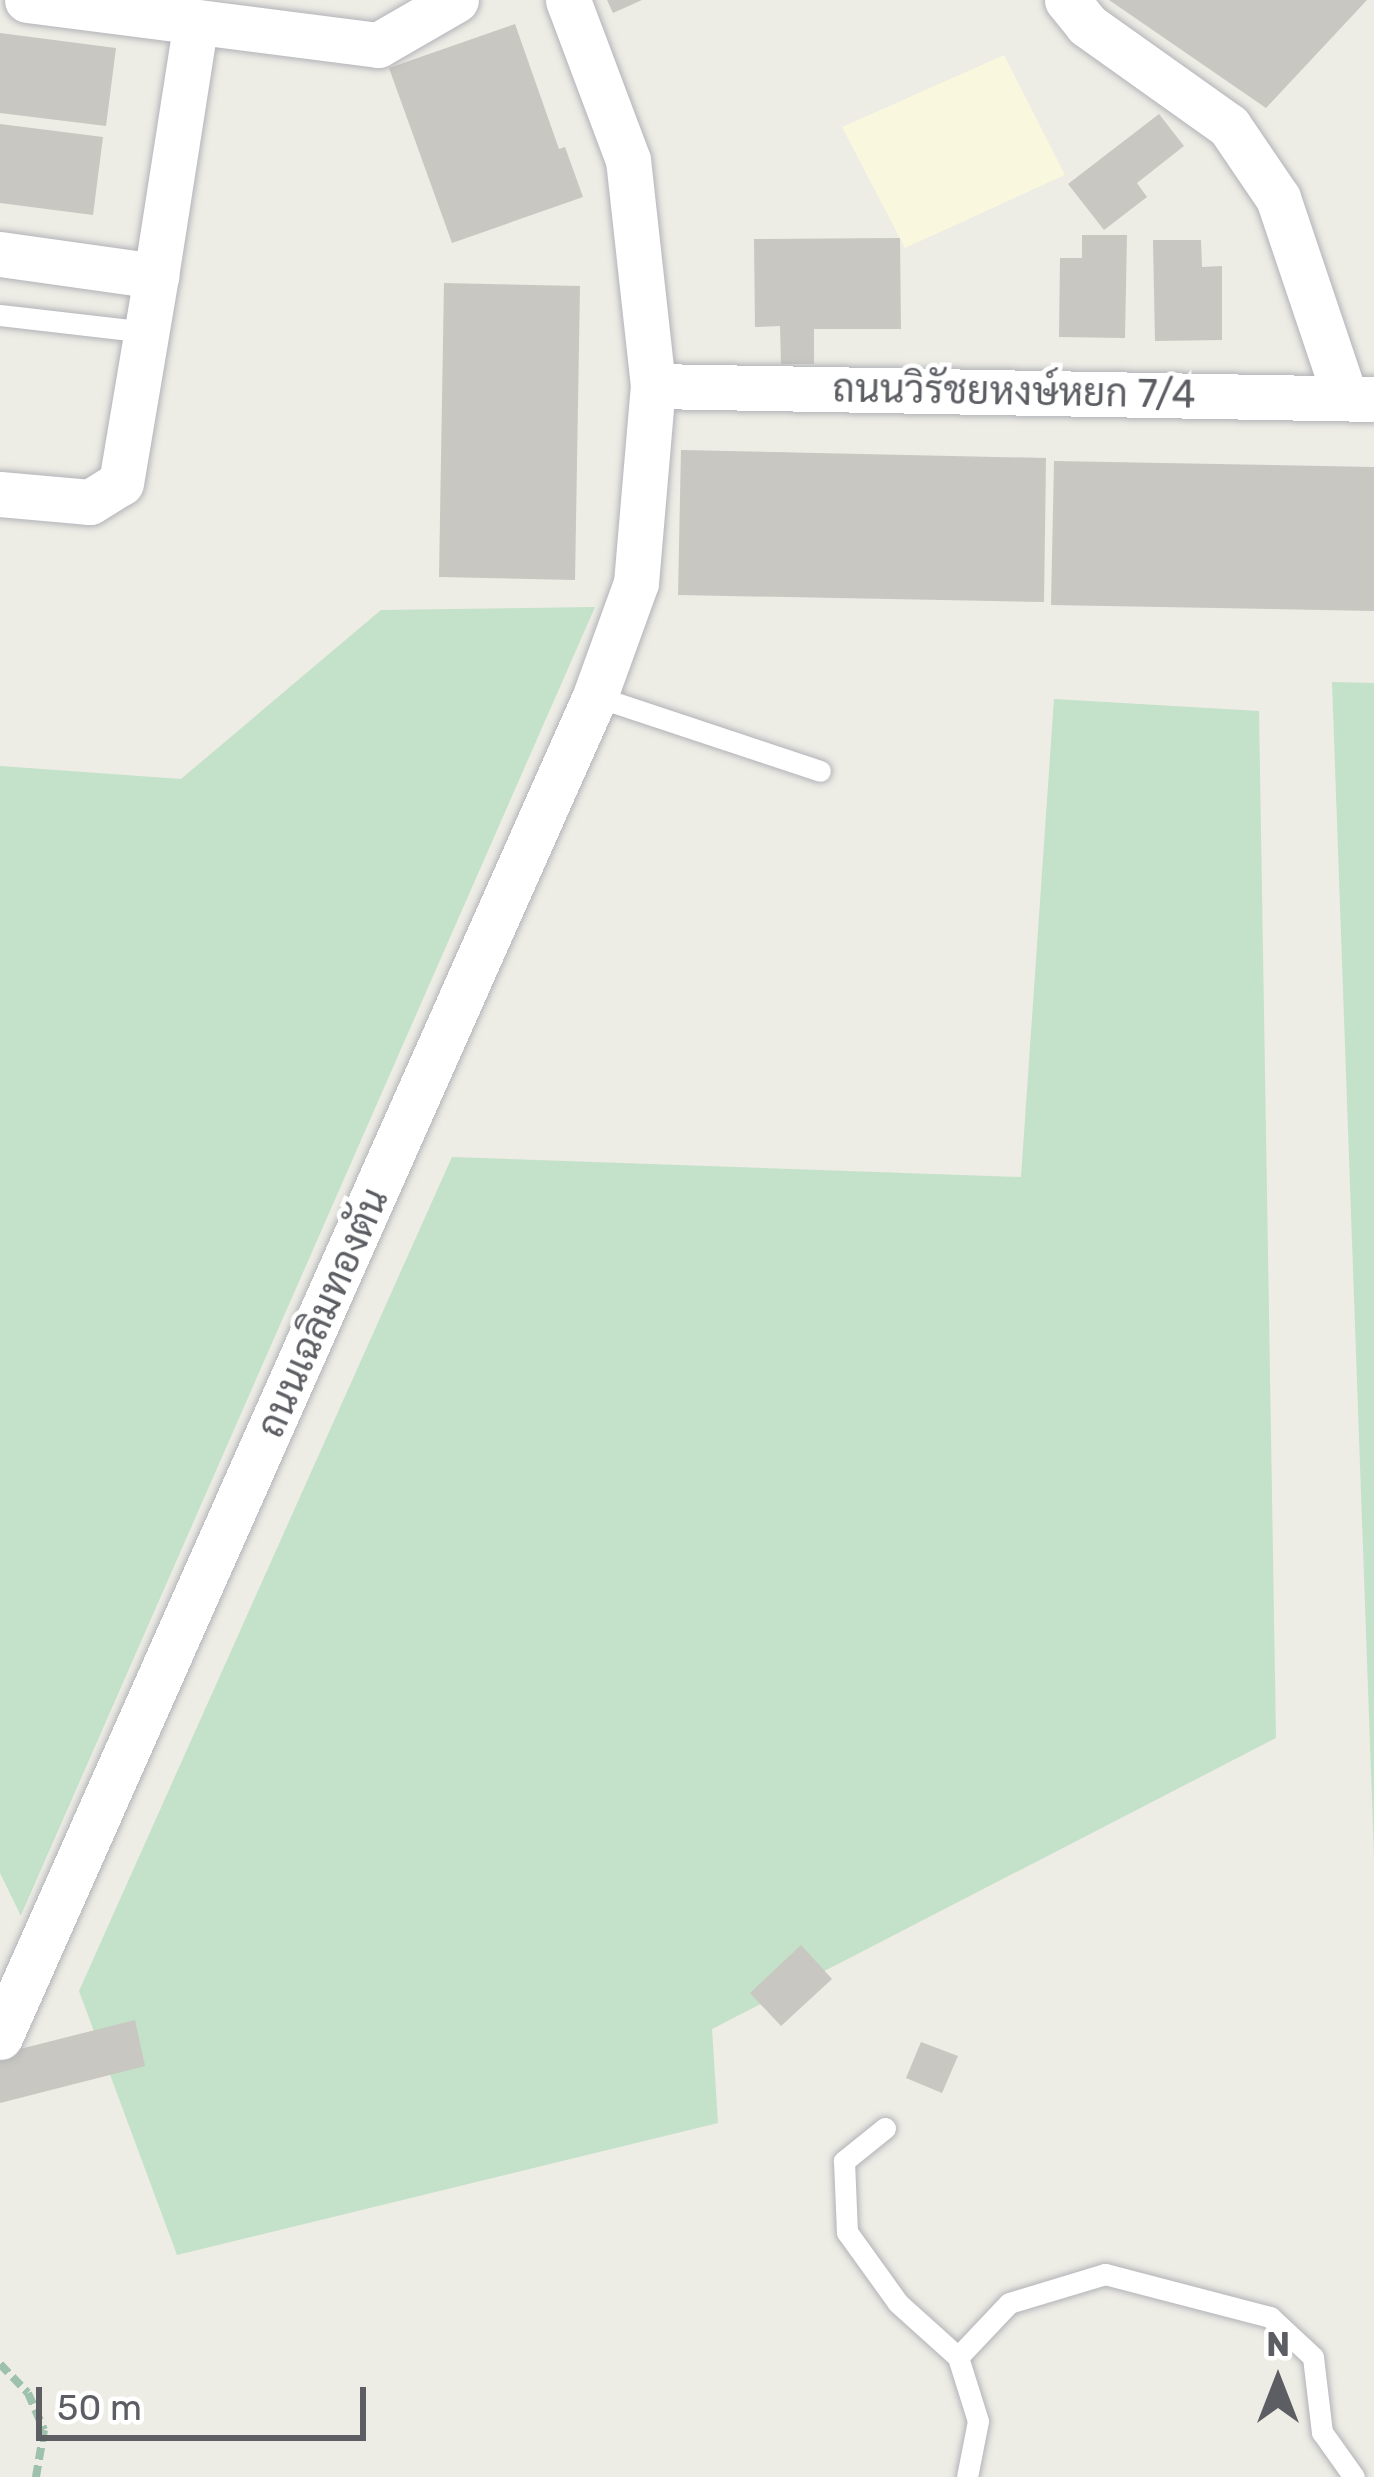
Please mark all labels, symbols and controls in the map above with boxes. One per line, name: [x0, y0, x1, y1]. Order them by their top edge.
street label: ถนนวิรัชยหงษ์หยก 7/4: [832, 365, 1196, 419]
street label: ถนนเฉลิมทองตัน: [247, 1181, 399, 1445]
north arrow: [1218, 2321, 1338, 2441]
text: N: [1266, 2325, 1290, 2364]
scale bar: [42, 2363, 372, 2437]
text: 50 m: [57, 2386, 142, 2429]

